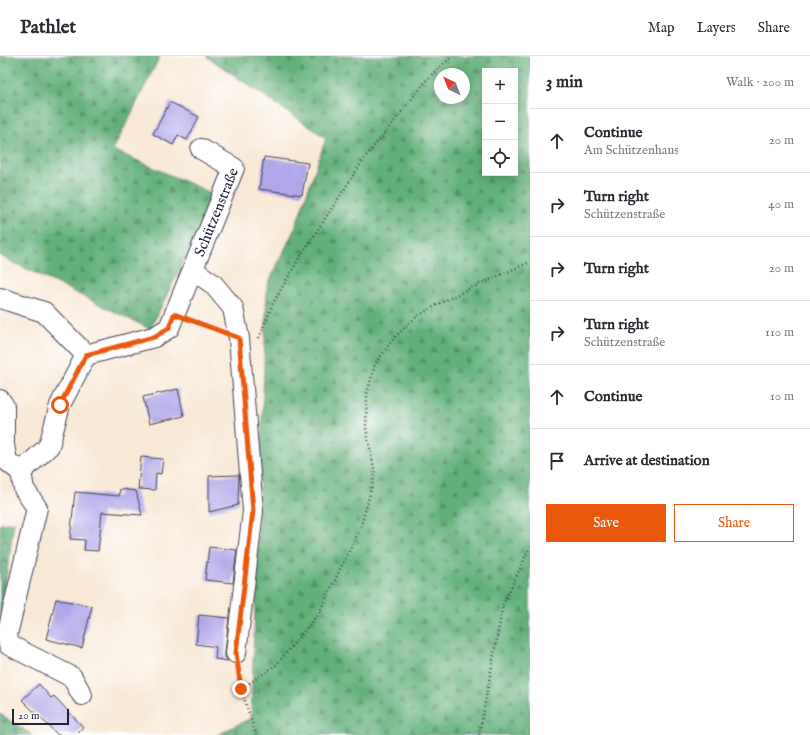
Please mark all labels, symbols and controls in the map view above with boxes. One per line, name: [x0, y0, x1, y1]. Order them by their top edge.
text: Pathlet: [20, 16, 76, 40]
text: Map: [648, 19, 675, 37]
text: Layers: [697, 19, 736, 37]
text: Share: [758, 19, 790, 37]
north arrow: [434, 68, 470, 104]
map controls: [482, 68, 518, 176]
button: +: [482, 68, 518, 104]
text: 3 min: [546, 72, 583, 93]
text: Walk · 200 m: [726, 74, 794, 91]
button: −: [482, 104, 518, 140]
text: Continue: [584, 123, 642, 142]
icon: ahead: [546, 130, 568, 152]
text: 20 m: [769, 132, 794, 149]
button: locate: [482, 140, 518, 176]
text: Am Schützenhaus: [584, 142, 679, 159]
street label: Schützenstraße: [190, 165, 243, 259]
text: Turn right: [584, 187, 649, 206]
icon: right: [546, 194, 568, 216]
text: 40 m: [768, 196, 794, 213]
text: Schützenstraße: [584, 206, 665, 223]
icon: right: [546, 258, 568, 280]
text: Turn right: [584, 259, 649, 278]
text: 20 m: [769, 260, 794, 277]
text: Turn right: [584, 315, 649, 334]
icon: right: [546, 322, 568, 344]
text: 110 m: [765, 324, 794, 341]
text: Schützenstraße: [584, 334, 665, 351]
icon: ahead: [546, 386, 568, 408]
text: Continue: [584, 387, 642, 406]
text: 10 m: [770, 388, 794, 405]
route start: [51, 396, 69, 414]
icon: arrive: [546, 450, 568, 472]
text: Arrive at destination: [584, 451, 710, 470]
button: Save: [546, 504, 666, 542]
button: Share: [674, 504, 794, 542]
route end: [232, 680, 250, 698]
scale bar: [12, 707, 69, 726]
text: 20 m: [18, 709, 39, 723]

